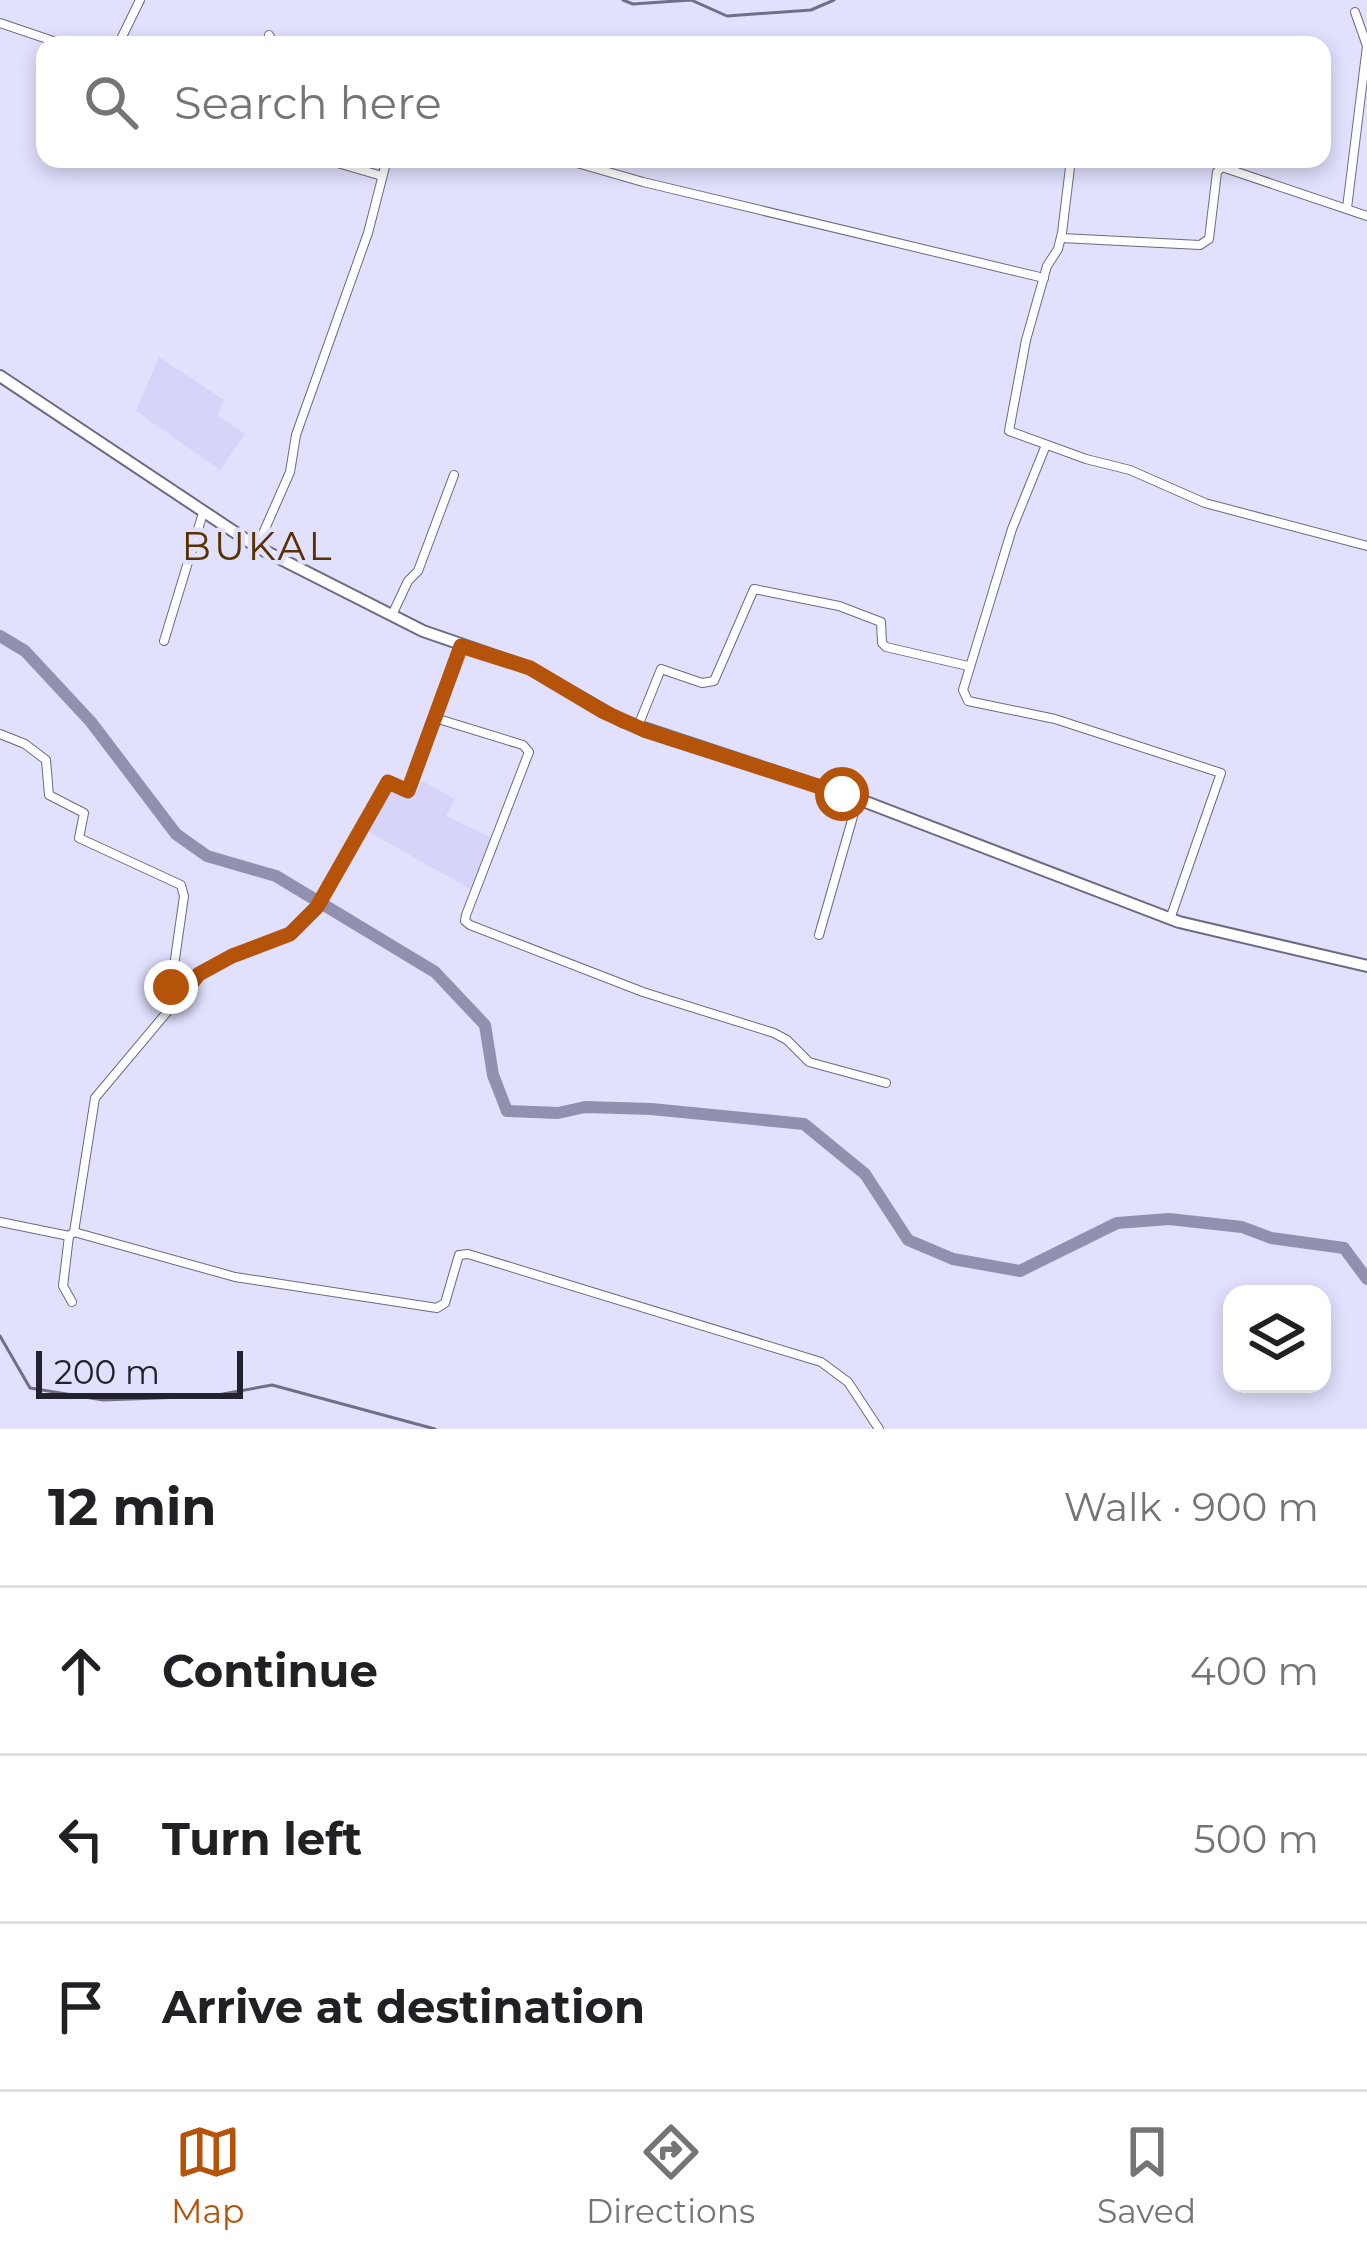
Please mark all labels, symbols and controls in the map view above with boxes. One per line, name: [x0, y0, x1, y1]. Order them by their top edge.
search box: [36, 36, 1331, 168]
icon: search: [78, 69, 144, 135]
text: Search here: [174, 75, 442, 130]
district label: BUKAL: [182, 522, 334, 570]
route start: [815, 767, 869, 821]
route end: [144, 960, 198, 1014]
map controls: [1223, 1285, 1331, 1393]
button: layers: [1223, 1285, 1331, 1393]
scale bar: [36, 1345, 243, 1398]
text: 200 m: [54, 1352, 160, 1392]
text: 12 min: [48, 1476, 217, 1538]
text: Walk · 900 m: [1064, 1483, 1319, 1531]
icon: ahead: [48, 1638, 114, 1704]
text: Continue: [162, 1643, 378, 1698]
text: 400 m: [1190, 1647, 1319, 1695]
icon: left: [48, 1806, 114, 1872]
text: Turn left: [162, 1811, 362, 1866]
text: 500 m: [1194, 1815, 1319, 1863]
icon: arrive: [48, 1974, 114, 2040]
text: Arrive at destination: [162, 1979, 645, 2034]
tab: Map: [171, 2119, 244, 2231]
tab: Directions: [586, 2119, 755, 2231]
tab: Saved: [1097, 2119, 1196, 2231]

